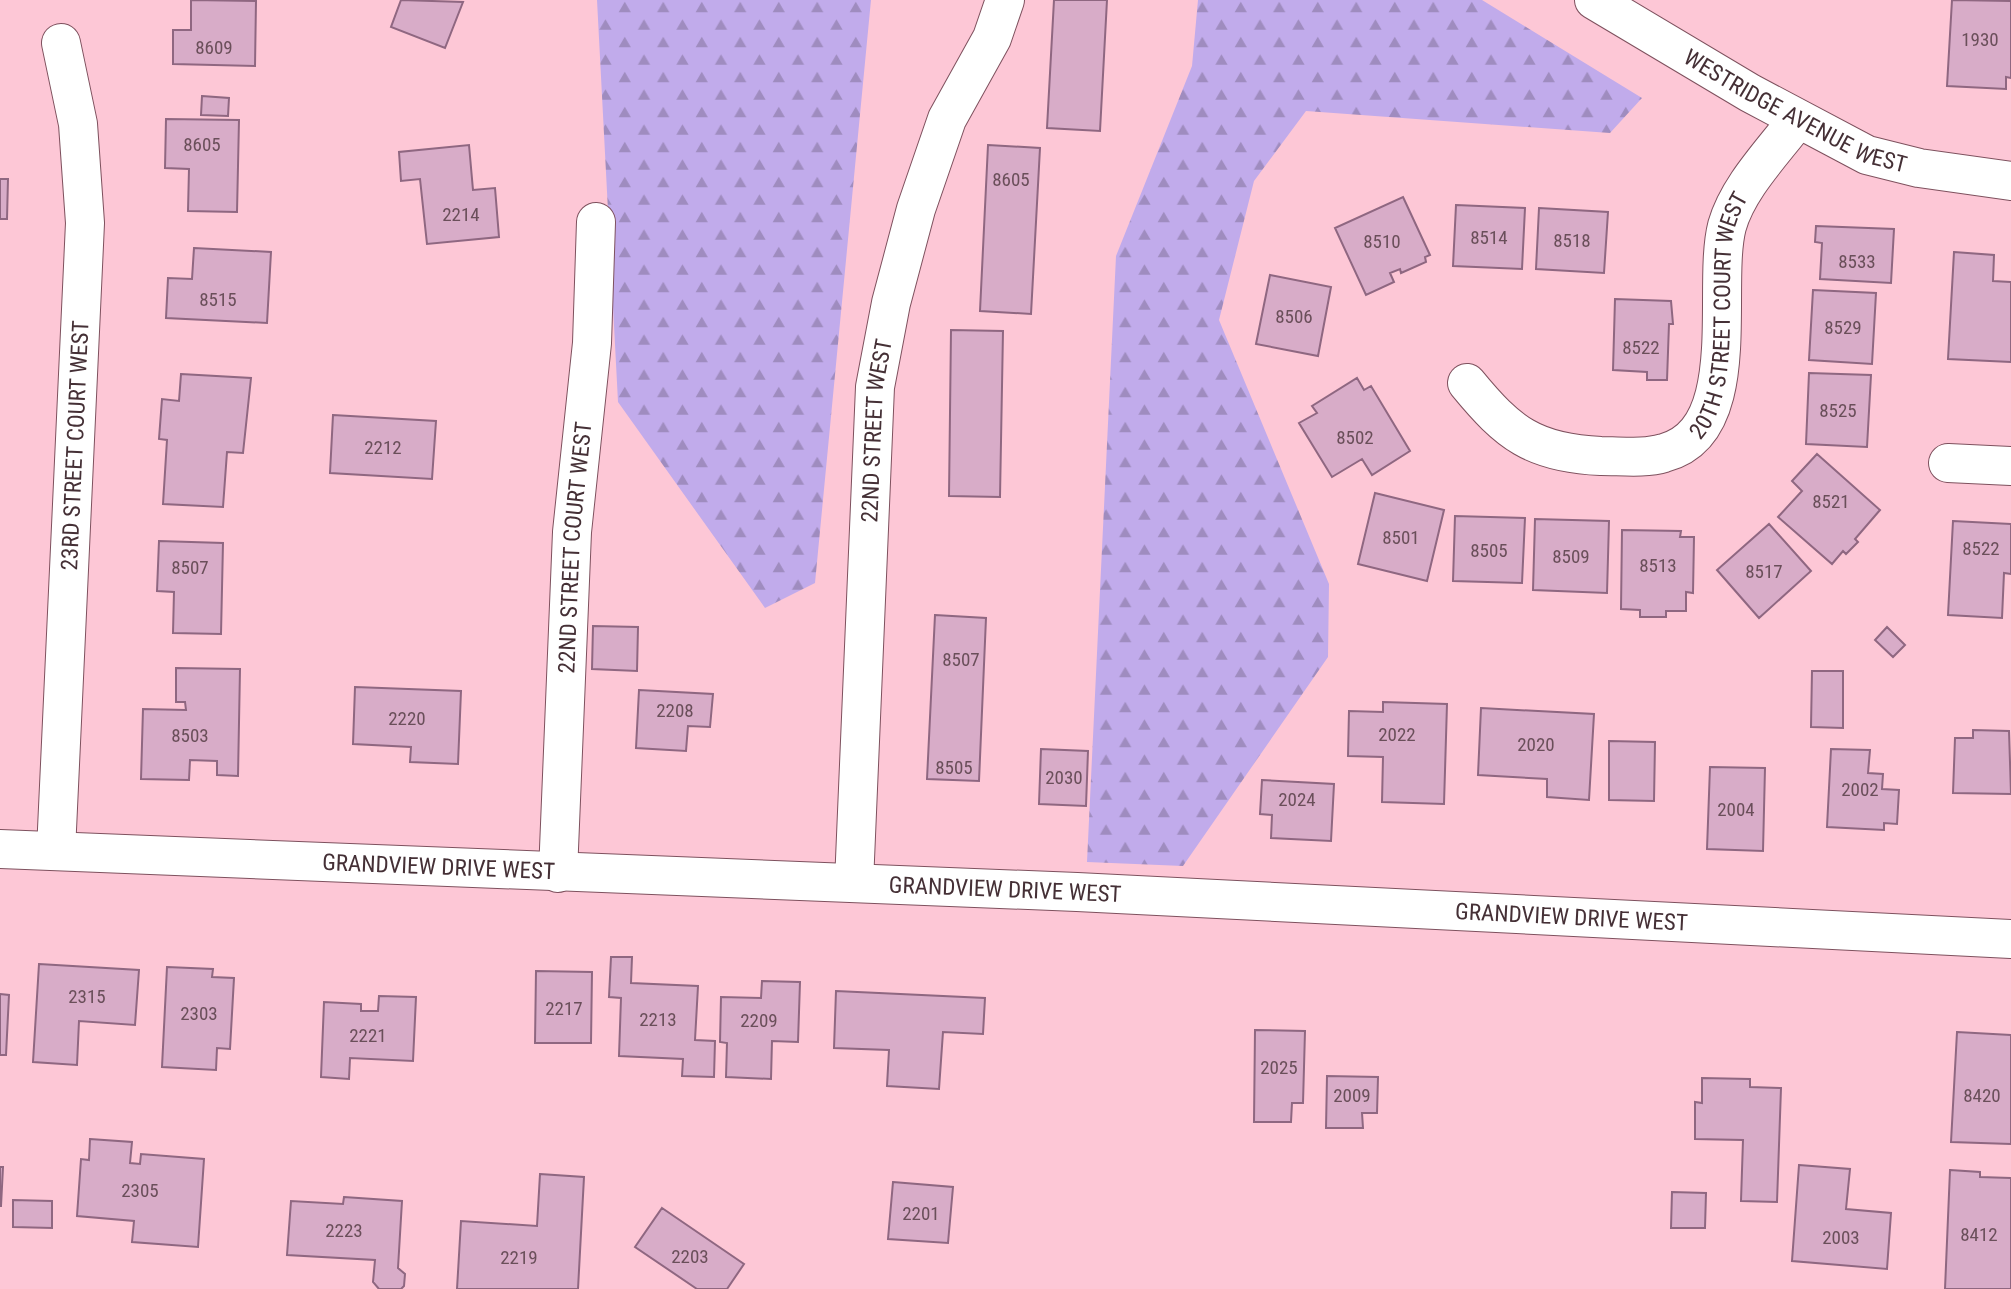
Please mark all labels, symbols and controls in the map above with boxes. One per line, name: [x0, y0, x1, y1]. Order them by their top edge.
house number: 1930: [1961, 28, 1999, 51]
house number: 8609: [195, 36, 233, 59]
street label: WESTRIDGE AVENUE WEST: [1679, 43, 1910, 178]
house number: 8605: [183, 133, 221, 156]
house number: 8605: [992, 168, 1030, 191]
street label: 20TH STREET COURT WEST: [1684, 187, 1753, 444]
house number: 2214: [442, 203, 480, 226]
house number: 8514: [1470, 226, 1508, 249]
house number: 8518: [1553, 229, 1591, 252]
house number: 8510: [1363, 230, 1401, 253]
house number: 8533: [1838, 250, 1876, 273]
house number: 8515: [199, 288, 237, 311]
house number: 8506: [1275, 305, 1313, 328]
house number: 8529: [1824, 316, 1862, 339]
street label: 23RD STREET COURT WEST: [55, 320, 94, 571]
house number: 8522: [1622, 336, 1660, 359]
street label: 22ND STREET WEST: [856, 337, 897, 523]
house number: 8525: [1819, 399, 1857, 422]
street label: 22ND STREET COURT WEST: [553, 420, 597, 674]
house number: 8502: [1336, 426, 1374, 449]
house number: 2212: [364, 436, 402, 459]
house number: 8521: [1812, 490, 1850, 513]
house number: 8501: [1382, 526, 1420, 549]
house number: 8522: [1962, 537, 2000, 560]
house number: 8505: [1470, 539, 1508, 562]
house number: 8509: [1552, 545, 1590, 568]
house number: 8513: [1639, 554, 1677, 577]
house number: 8507: [171, 556, 209, 579]
house number: 8517: [1745, 560, 1783, 583]
house number: 8507: [942, 648, 980, 671]
house number: 2208: [656, 699, 694, 722]
house number: 2220: [388, 707, 426, 730]
house number: 2022: [1378, 723, 1416, 746]
house number: 8503: [171, 724, 209, 747]
house number: 2020: [1517, 733, 1555, 756]
house number: 8505: [935, 756, 973, 779]
house number: 2030: [1045, 766, 1083, 789]
house number: 2002: [1841, 778, 1879, 801]
house number: 2024: [1278, 788, 1316, 811]
house number: 2004: [1717, 798, 1755, 821]
street label: GRANDVIEW DRIVE WEST: [322, 848, 555, 885]
street label: GRANDVIEW DRIVE WEST: [888, 871, 1122, 908]
street label: GRANDVIEW DRIVE WEST: [1455, 898, 1688, 936]
house number: 2315: [68, 985, 106, 1008]
house number: 2217: [545, 997, 583, 1020]
house number: 2303: [180, 1002, 218, 1025]
house number: 2213: [639, 1008, 677, 1031]
house number: 2209: [740, 1009, 778, 1032]
house number: 2221: [349, 1024, 387, 1047]
house number: 2025: [1260, 1056, 1298, 1079]
house number: 2009: [1333, 1084, 1371, 1107]
house number: 8420: [1963, 1084, 2001, 1107]
house number: 2305: [121, 1179, 159, 1202]
house number: 2201: [902, 1202, 940, 1225]
house number: 2223: [325, 1219, 363, 1242]
house number: 8412: [1960, 1223, 1998, 1246]
house number: 2003: [1822, 1226, 1860, 1249]
house number: 2203: [671, 1245, 709, 1268]
house number: 2219: [500, 1246, 538, 1269]

